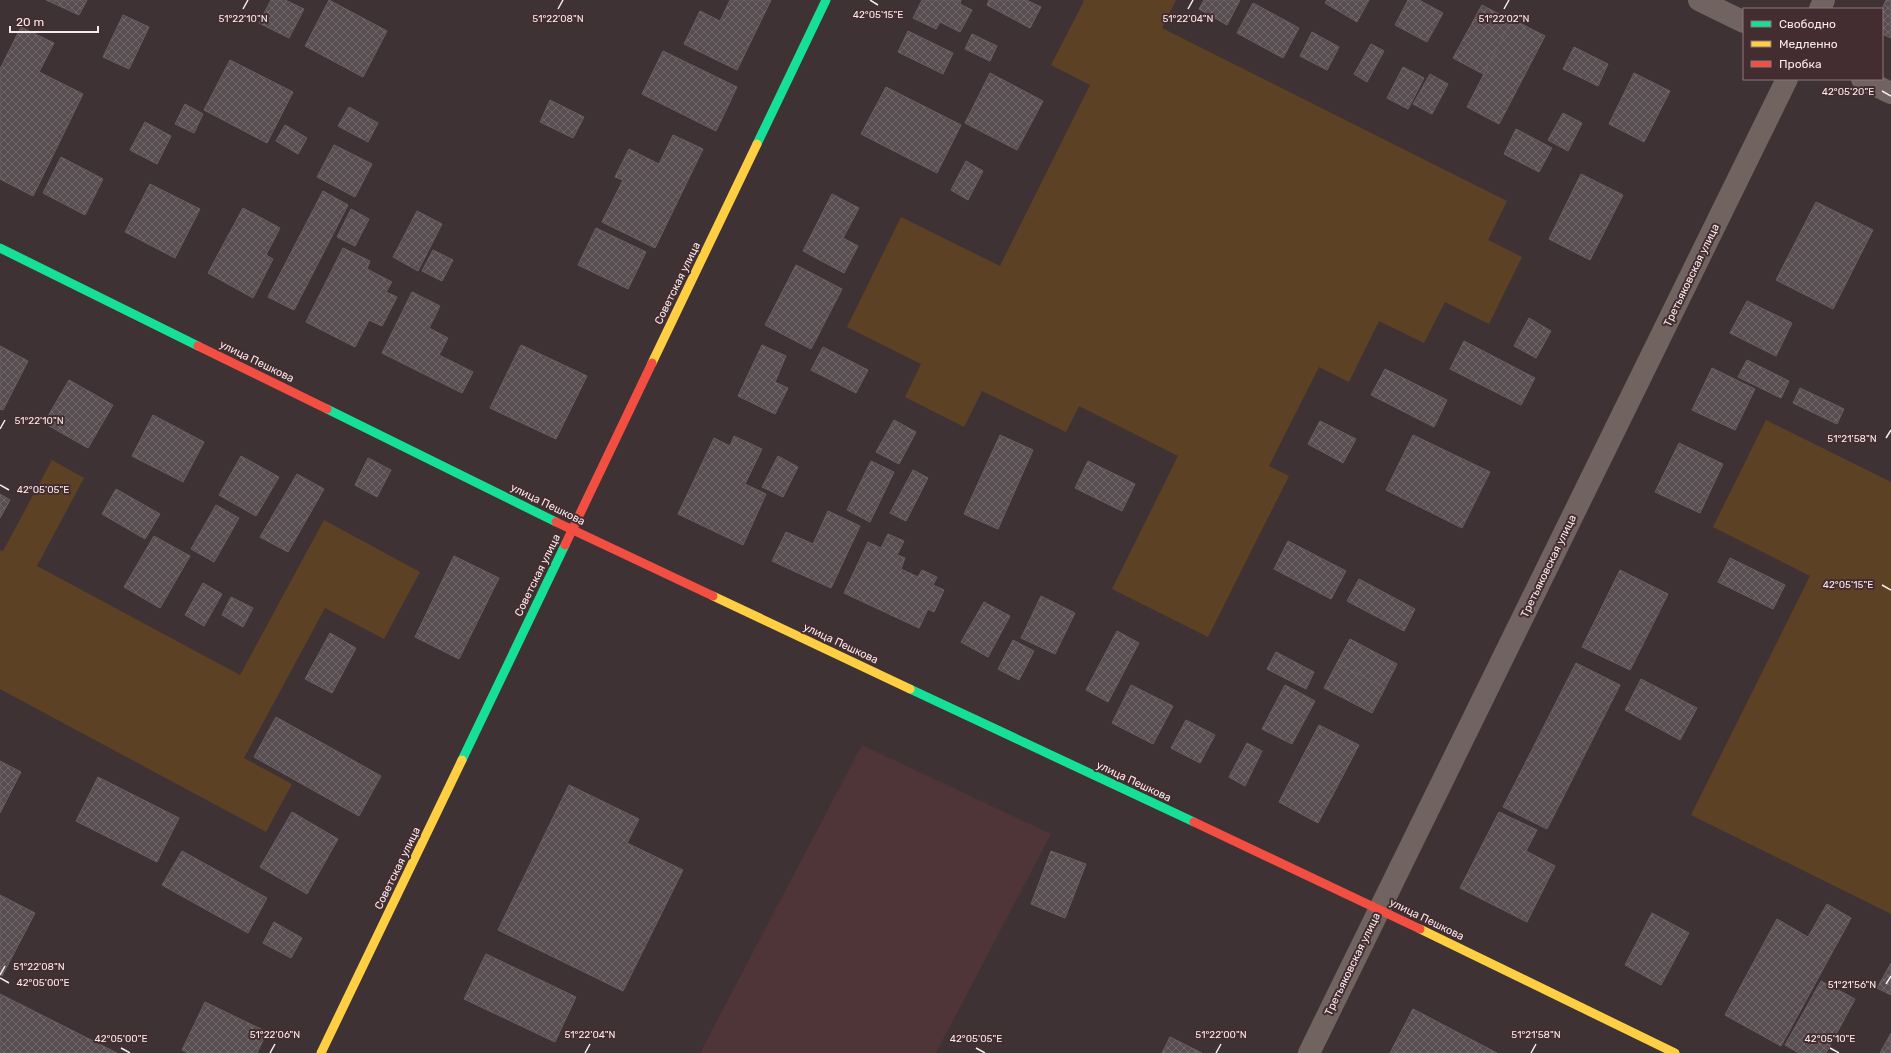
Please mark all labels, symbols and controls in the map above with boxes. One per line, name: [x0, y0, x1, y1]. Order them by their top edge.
scale bar: [10, 8, 98, 34]
legend: [1743, 8, 1883, 80]
text: 42°05'15"E: [853, 9, 903, 21]
text: 51°22'10"N: [218, 13, 268, 25]
text: 51°22'08"N: [532, 13, 584, 25]
text: 51°22'04"N: [1163, 13, 1213, 25]
text: 51°22'02"N: [1479, 13, 1529, 25]
text: 20 m: [16, 15, 44, 29]
text: Свободно: [1779, 17, 1836, 31]
text: Медленно: [1779, 37, 1838, 51]
text: Пробка: [1779, 57, 1822, 71]
text: 42°05'20"E: [1822, 86, 1874, 98]
street label: Третьяковская улица: [1661, 222, 1722, 329]
street label: Советская улица: [652, 240, 703, 327]
street label: улица Пешкова: [217, 338, 296, 385]
text: 51°22'10"N: [14, 415, 64, 427]
text: 51°21'58"N: [1827, 433, 1877, 445]
street label: улица Пешкова: [508, 481, 587, 528]
text: 42°05'05"E: [17, 484, 69, 496]
street label: Третьяковская улица: [1518, 513, 1579, 620]
street label: Советская улица: [512, 532, 563, 619]
text: 42°05'15"E: [1823, 579, 1873, 591]
street label: улица Пешкова: [801, 620, 880, 667]
street label: улица Пешкова: [1094, 758, 1173, 805]
street label: Советская улица: [372, 825, 423, 912]
street label: улица Пешкова: [1387, 896, 1466, 943]
street label: Третьяковская улица: [1322, 911, 1383, 1018]
text: 51°22'08"N: [13, 961, 65, 973]
text: 42°05'00"E: [17, 977, 69, 989]
text: 51°21'56"N: [1828, 979, 1876, 991]
text: 51°22'06"N: [250, 1029, 300, 1041]
text: 51°22'04"N: [565, 1029, 615, 1041]
text: 51°22'00"N: [1195, 1029, 1247, 1041]
text: 51°21'58"N: [1511, 1029, 1561, 1041]
text: 42°05'00"E: [95, 1033, 147, 1045]
text: 42°05'05"E: [950, 1033, 1002, 1045]
text: 42°05'10"E: [1805, 1033, 1855, 1045]

